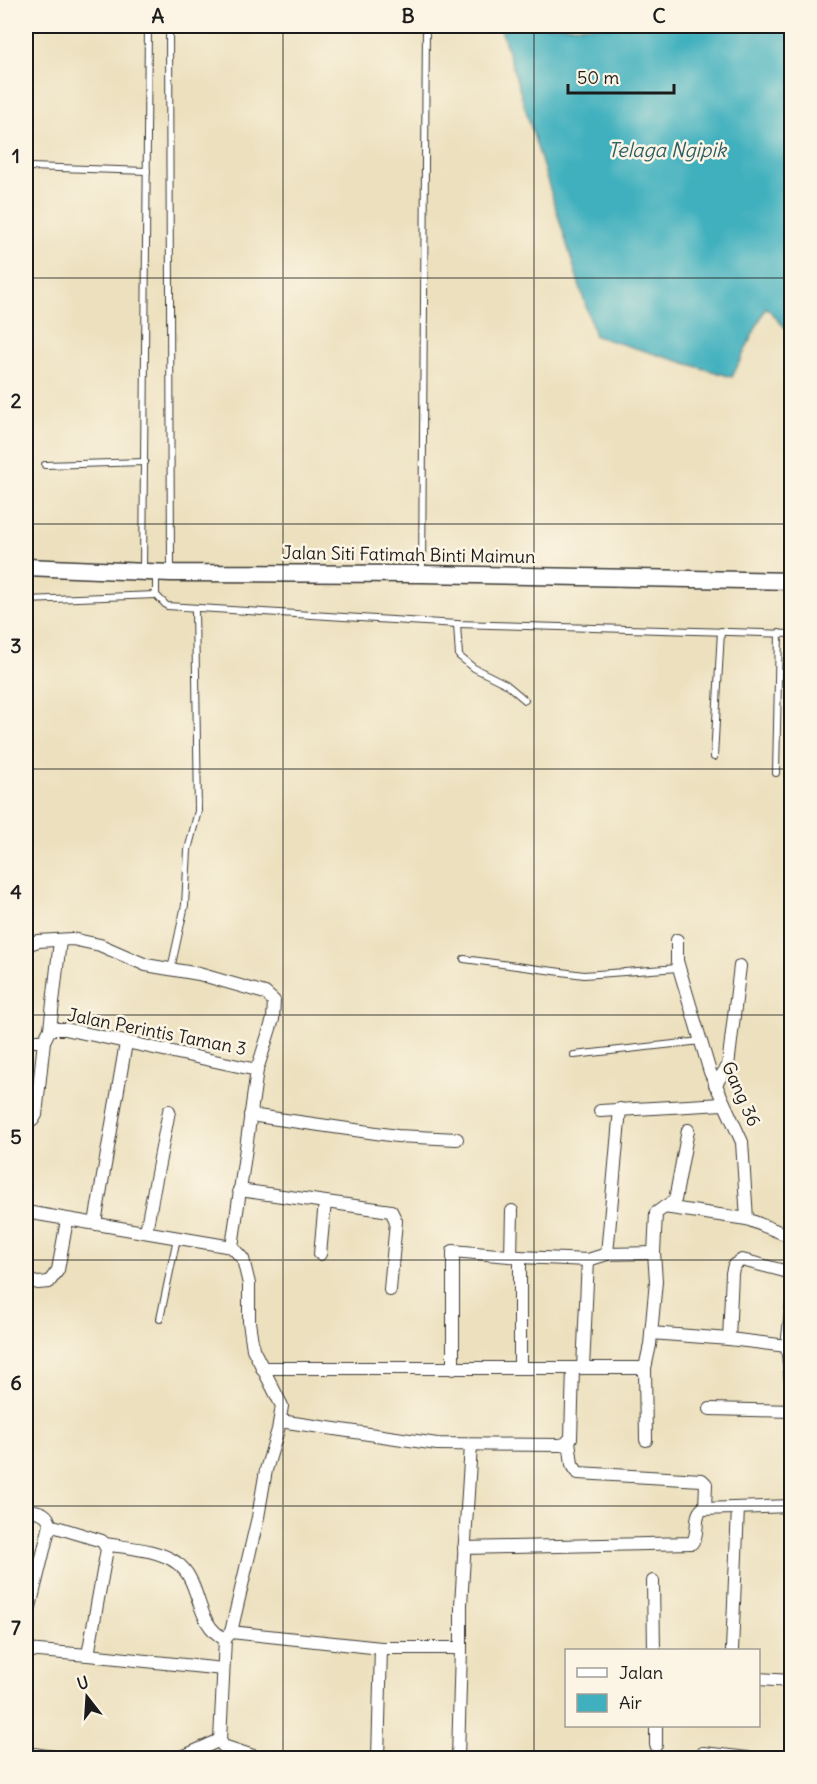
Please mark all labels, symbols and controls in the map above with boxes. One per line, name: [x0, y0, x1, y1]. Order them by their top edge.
text: A: [152, 3, 165, 28]
text: B: [401, 3, 415, 28]
text: C: [652, 3, 666, 28]
scale bar: [568, 57, 674, 95]
text: 50 m: [577, 66, 619, 89]
water label: Telaga Ngipik: [608, 137, 728, 162]
text: 1: [12, 143, 20, 168]
text: 2: [11, 388, 22, 413]
street label: Jalan Siti Fatimah Binti Maimun: [282, 541, 536, 568]
text: 3: [10, 633, 22, 658]
text: 4: [10, 879, 22, 904]
street label: Jalan Perintis Taman 3: [66, 1003, 249, 1060]
street label: Gang 36: [717, 1058, 766, 1130]
text: 5: [10, 1124, 22, 1149]
text: 6: [10, 1370, 22, 1395]
text: 7: [11, 1615, 21, 1640]
legend: [565, 1649, 760, 1727]
text: Jalan: [619, 1661, 663, 1684]
north arrow: [57, 1667, 117, 1727]
text: U: [74, 1671, 91, 1694]
text: Air: [619, 1691, 643, 1714]

